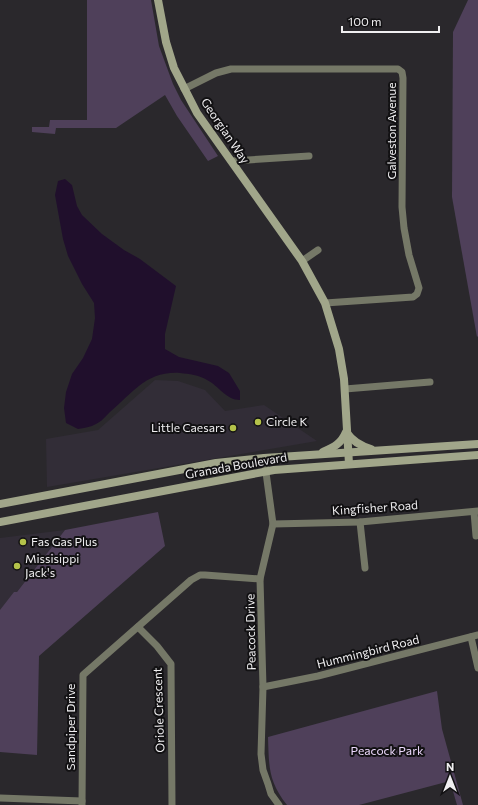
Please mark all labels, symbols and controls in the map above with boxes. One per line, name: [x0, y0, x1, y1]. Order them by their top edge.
scale bar: [342, 8, 439, 34]
text: 100 m: [348, 14, 382, 28]
street label: Galveston Avenue: [384, 82, 398, 180]
street label: Georgian Way: [199, 95, 253, 166]
place label: Circle K: [266, 414, 308, 428]
marker: Circle K: [253, 417, 263, 427]
place label: Little Caesars: [151, 420, 225, 434]
marker: Little Caesars: [228, 423, 238, 433]
street label: Granada Boulevard: [184, 449, 288, 481]
street label: Kingfisher Road: [331, 497, 418, 517]
place label: Fas Gas Plus: [31, 534, 97, 548]
marker: Fas Gas Plus: [18, 537, 28, 547]
place label: Missisippi Jack's: [25, 551, 79, 580]
marker: Missisippi Jack's: [12, 561, 22, 571]
street label: Peacock Drive: [242, 594, 258, 671]
street label: Hummingbird Road: [315, 632, 421, 671]
street label: Oriole Crescent: [150, 667, 166, 753]
street label: Sandpiper Drive: [63, 684, 77, 770]
park label: Peacock Park: [351, 743, 424, 757]
north arrow: [430, 757, 470, 797]
text: N: [446, 760, 454, 773]

